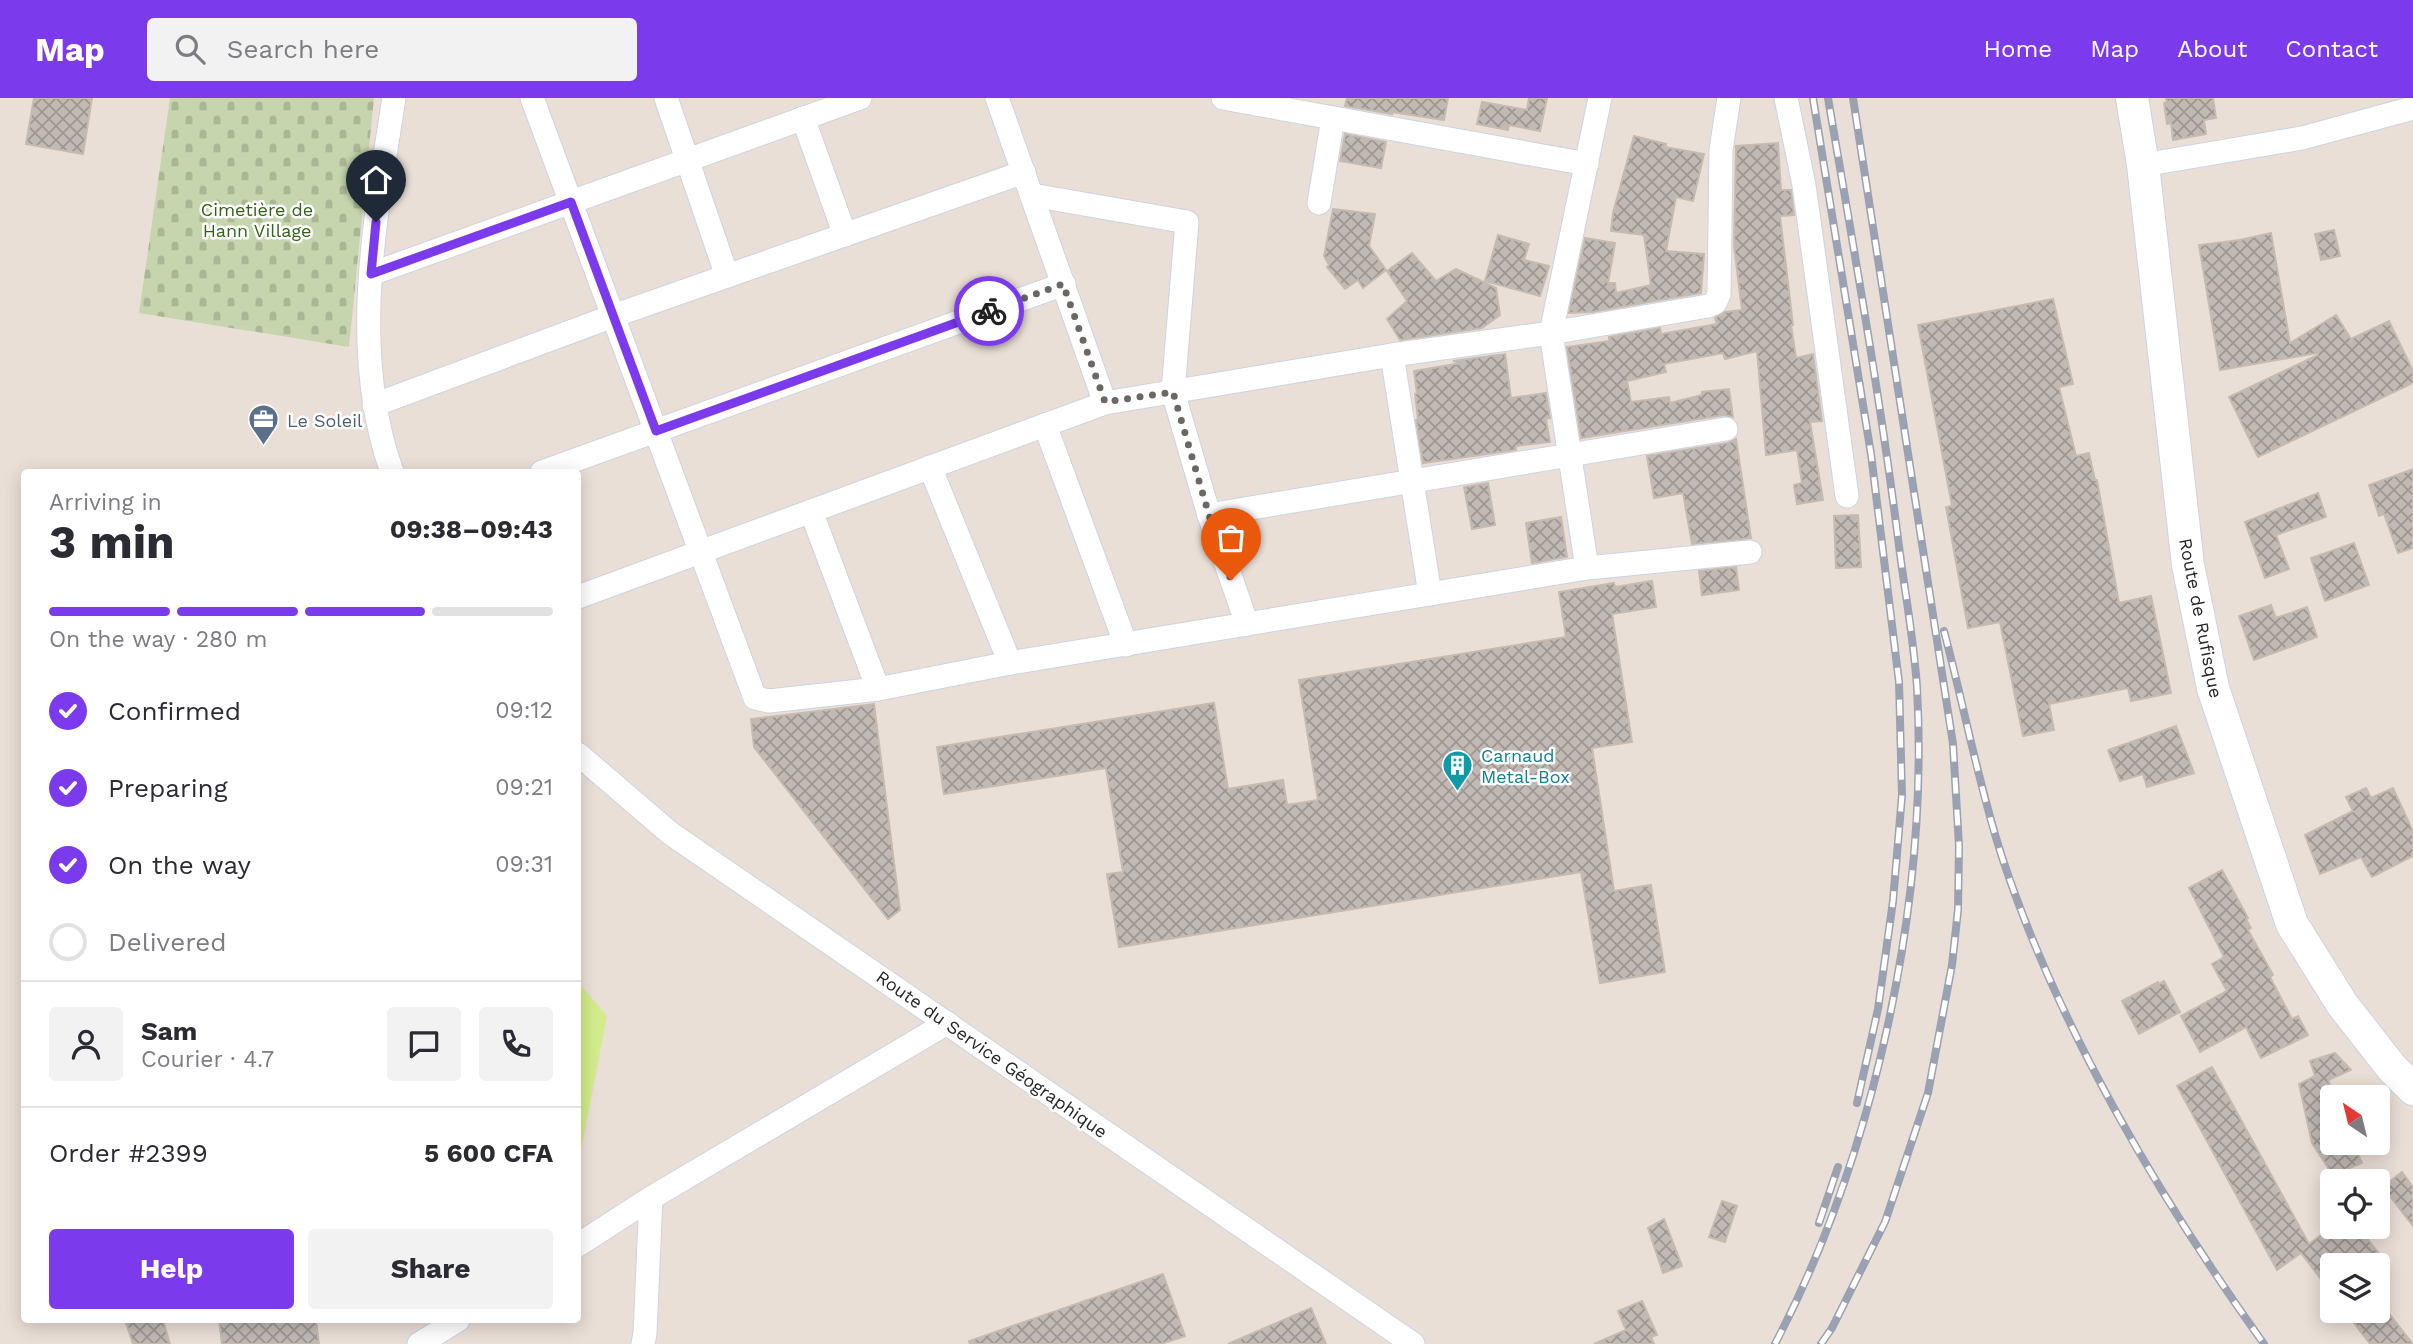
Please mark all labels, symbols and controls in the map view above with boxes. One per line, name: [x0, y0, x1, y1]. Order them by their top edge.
search box: [147, 18, 637, 81]
text: Map: [35, 30, 105, 69]
icon: search: [171, 30, 209, 68]
text: Search here: [227, 34, 379, 64]
text: Home: [1984, 35, 2052, 63]
text: Map: [2090, 35, 2139, 63]
text: About: [2177, 35, 2247, 63]
text: Contact: [2285, 35, 2378, 63]
pin: [346, 150, 406, 222]
icon: home: [357, 161, 395, 199]
park label: Cimetière de Hann Village: [201, 199, 313, 241]
courier: [954, 276, 1024, 346]
icon: bike: [970, 292, 1008, 330]
office icon: Le Soleil: [247, 403, 281, 447]
place label: Le Soleil: [287, 410, 363, 431]
text: Arriving in: [49, 489, 162, 516]
pin: [1201, 508, 1261, 580]
text: 09:38–09:43: [390, 514, 553, 544]
text: 3 min: [49, 515, 175, 569]
icon: bag: [1212, 519, 1250, 557]
street label: Route de Rufisque: [2175, 536, 2227, 700]
text: On the way · 280 m: [49, 626, 267, 653]
icon: check: [49, 692, 87, 730]
text: Confirmed: [108, 696, 241, 726]
text: 09:12: [495, 697, 553, 724]
place label: Carnaud Metal-Box: [1481, 745, 1570, 787]
building icon: Carnaud Metal-Box: [1441, 748, 1475, 792]
icon: check: [49, 769, 87, 807]
text: Preparing: [108, 773, 228, 803]
text: 09:21: [495, 774, 553, 801]
icon: check: [49, 846, 87, 884]
text: On the way: [108, 850, 251, 880]
text: 09:31: [495, 851, 553, 878]
text: Delivered: [108, 927, 227, 957]
street label: Route du Service Géographique: [872, 966, 1112, 1142]
button: person: [49, 1007, 123, 1081]
button: chat: [387, 1007, 461, 1081]
button: phone: [479, 1007, 553, 1081]
text: Sam: [141, 1016, 197, 1046]
text: Courier · 4.7: [141, 1046, 274, 1073]
north arrow: [2320, 1085, 2390, 1155]
map controls: [2320, 1085, 2390, 1323]
text: Order #2399: [49, 1138, 208, 1168]
text: 5 600 CFA: [424, 1138, 553, 1168]
button: locate: [2320, 1169, 2390, 1239]
button: Help: [49, 1229, 294, 1309]
button: Share: [308, 1229, 553, 1309]
button: layers: [2320, 1253, 2390, 1323]

